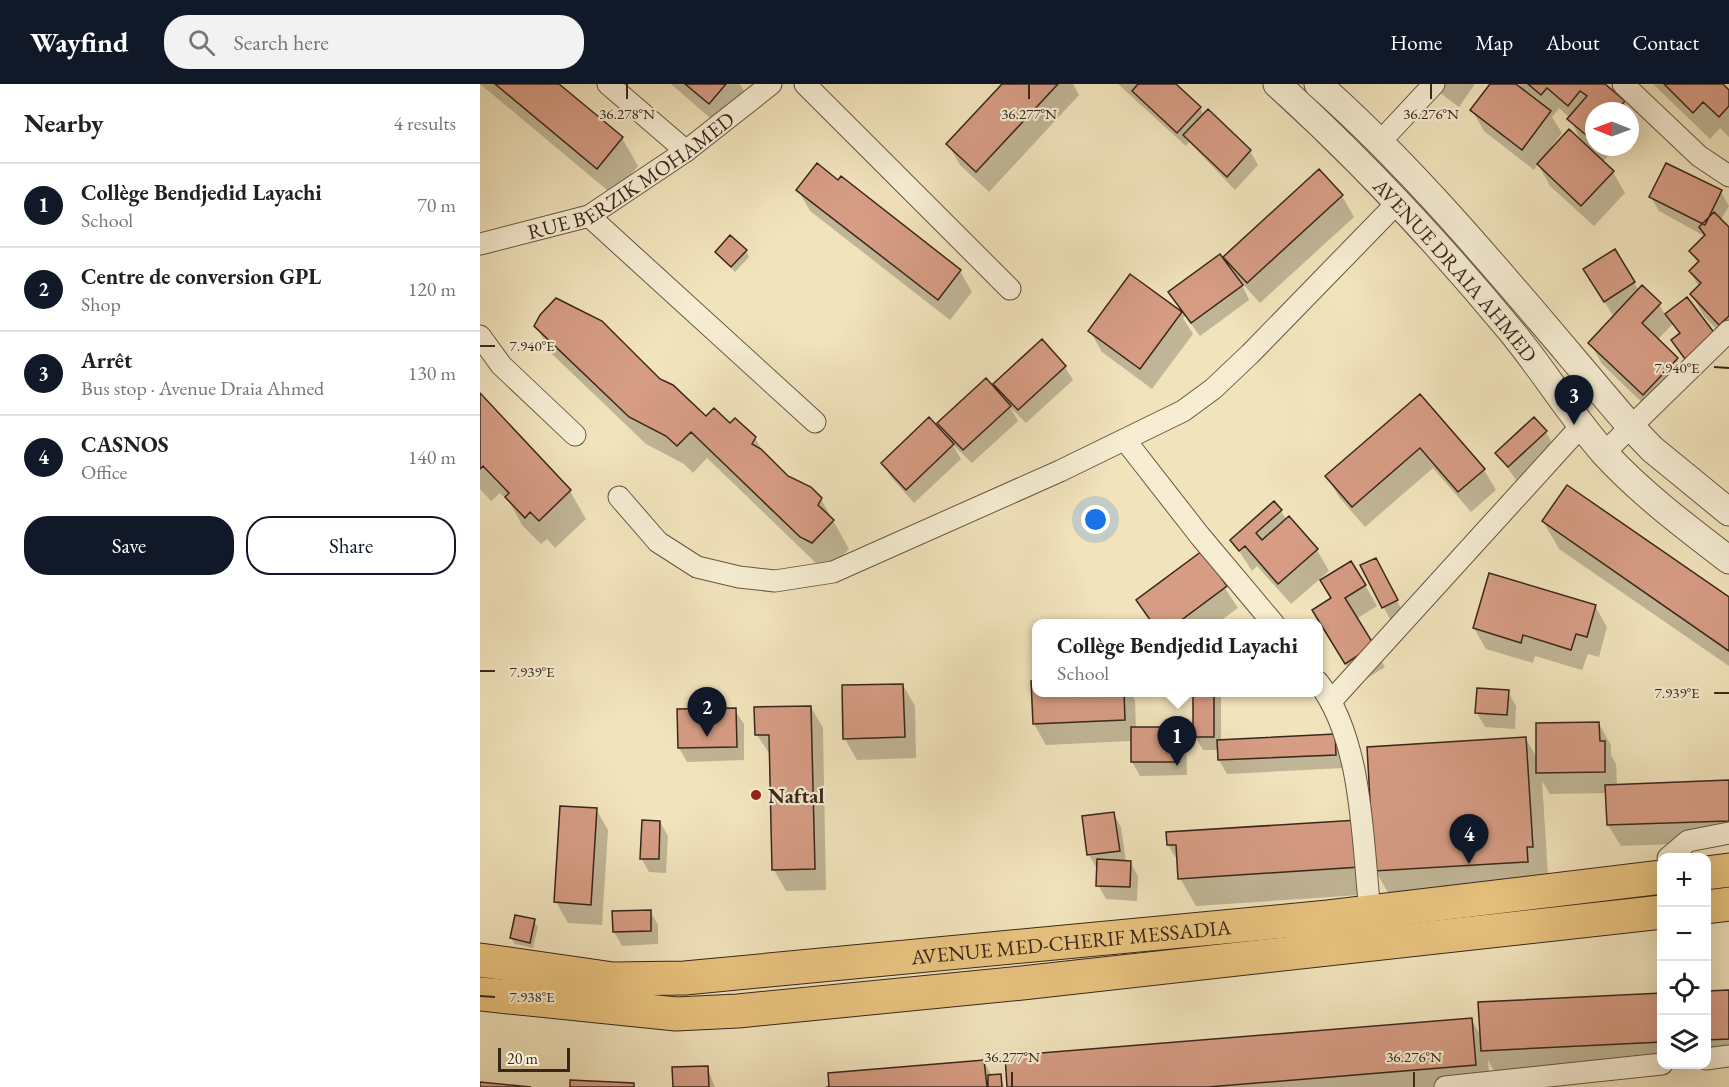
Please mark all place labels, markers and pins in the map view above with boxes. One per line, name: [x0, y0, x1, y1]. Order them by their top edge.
pin: 3: [1554, 376, 1594, 425]
pin: 2: [688, 688, 726, 737]
pin: 1: [1158, 716, 1196, 766]
place label: Naftal: [768, 782, 824, 809]
marker: Naftal: [749, 788, 763, 802]
pin: 4: [1450, 814, 1488, 864]

